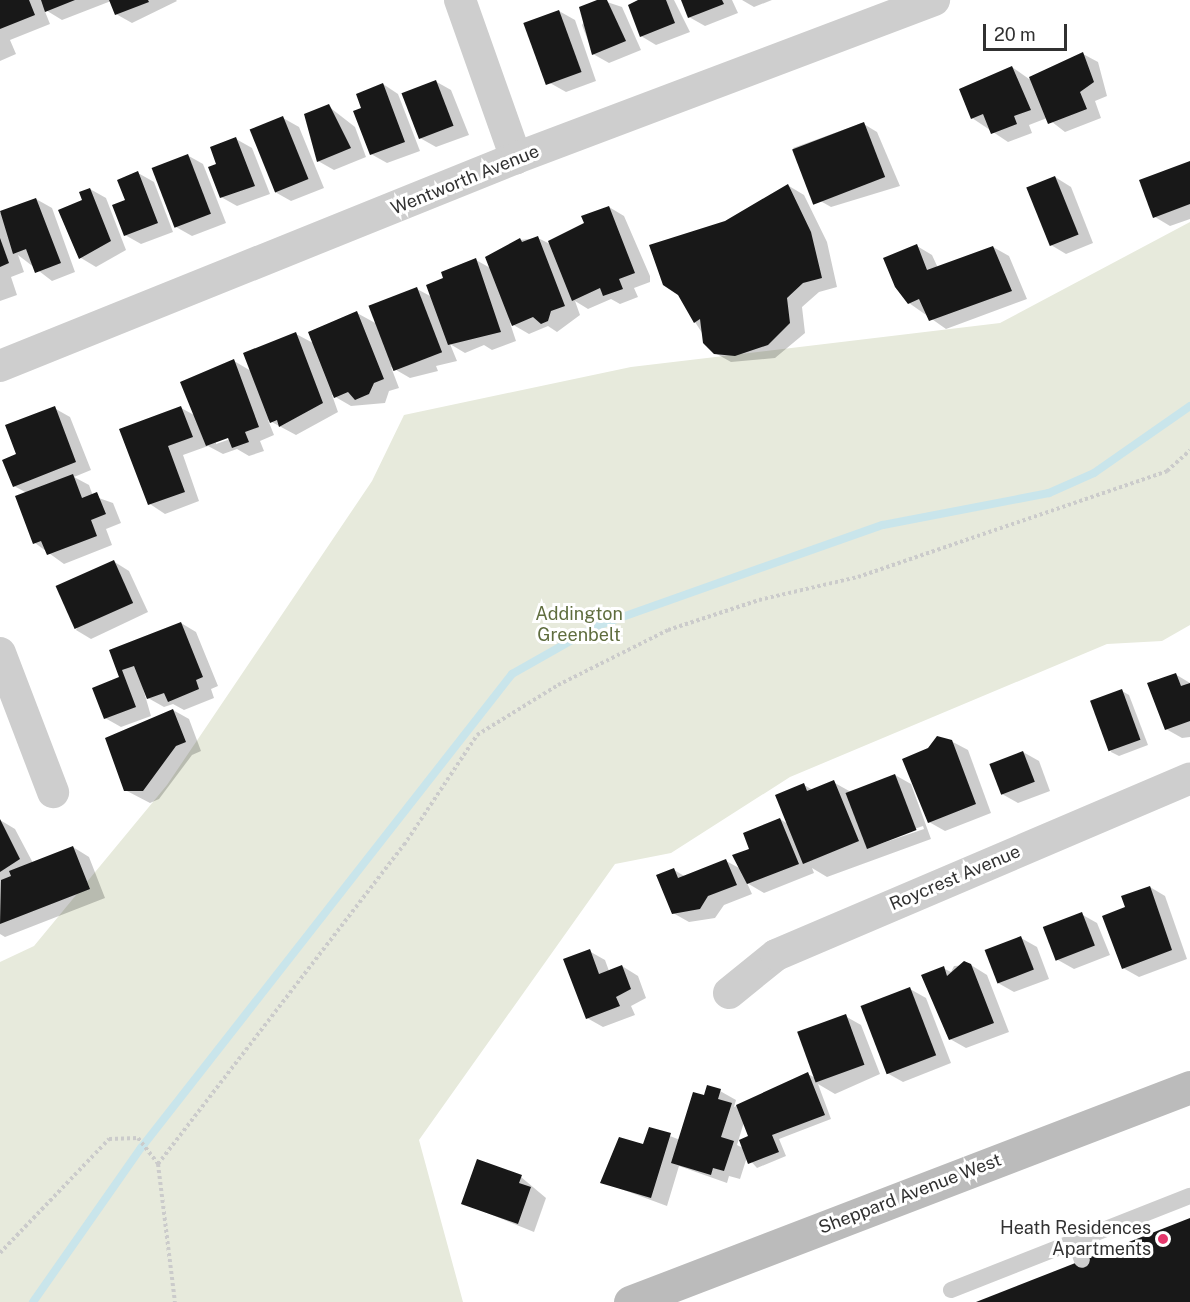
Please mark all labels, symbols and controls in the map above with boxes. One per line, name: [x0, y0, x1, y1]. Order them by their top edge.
scale bar: [986, 12, 1070, 50]
text: 20 m: [994, 24, 1036, 45]
street label: Wentworth Avenue: [388, 140, 542, 220]
park label: Addington Greenbelt: [535, 604, 623, 646]
street label: Roycrest Avenue: [886, 841, 1024, 915]
street label: Sheppard Avenue West: [815, 1149, 1005, 1239]
place label: Heath Residences Apartments: [1000, 1218, 1151, 1260]
marker: Heath Residences Apartments: [1156, 1232, 1170, 1246]

